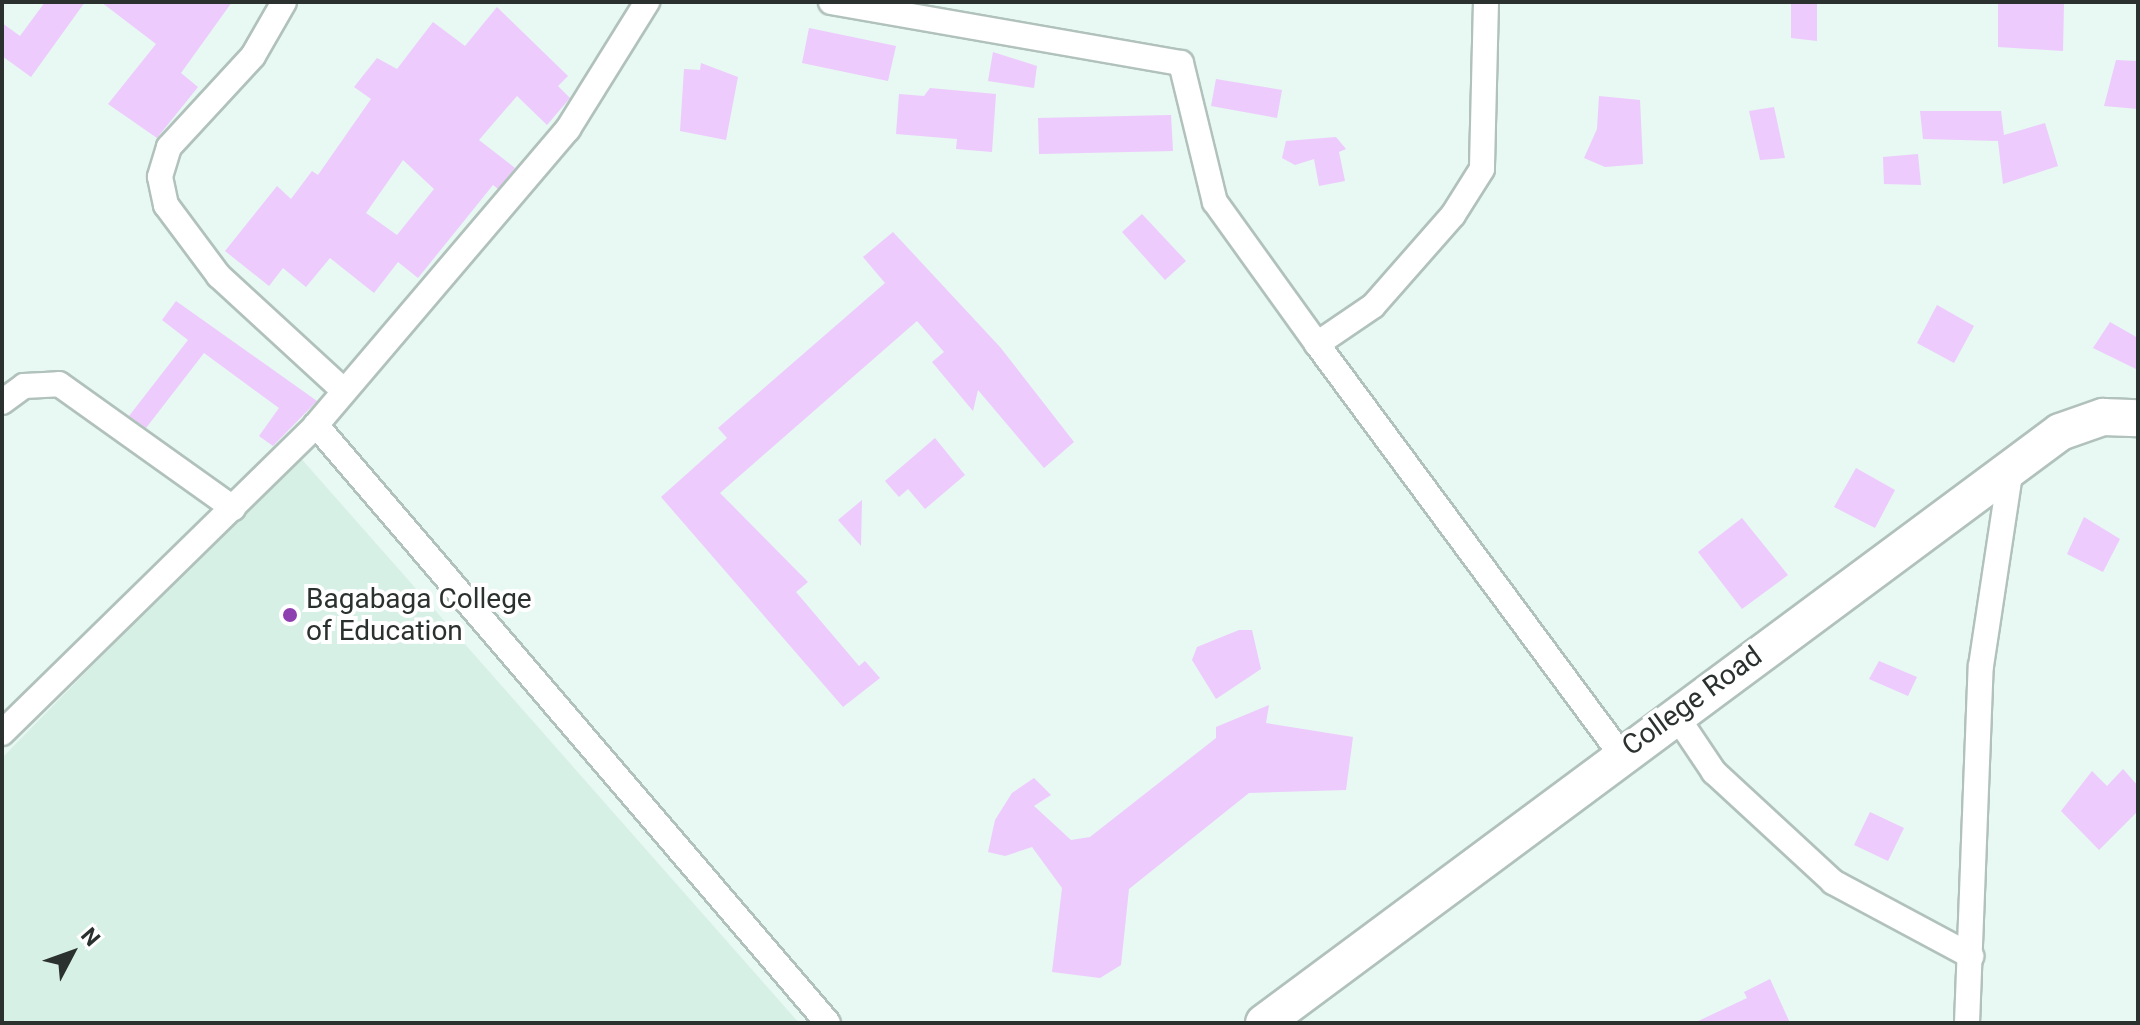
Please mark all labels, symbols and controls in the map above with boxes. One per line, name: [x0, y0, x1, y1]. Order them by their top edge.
place label: Bagabaga College of Education: [306, 582, 532, 648]
marker: Bagabaga College of Education: [281, 606, 299, 624]
street label: College Road: [1616, 639, 1768, 763]
north arrow: [32, 913, 112, 993]
text: N: [76, 923, 105, 951]

